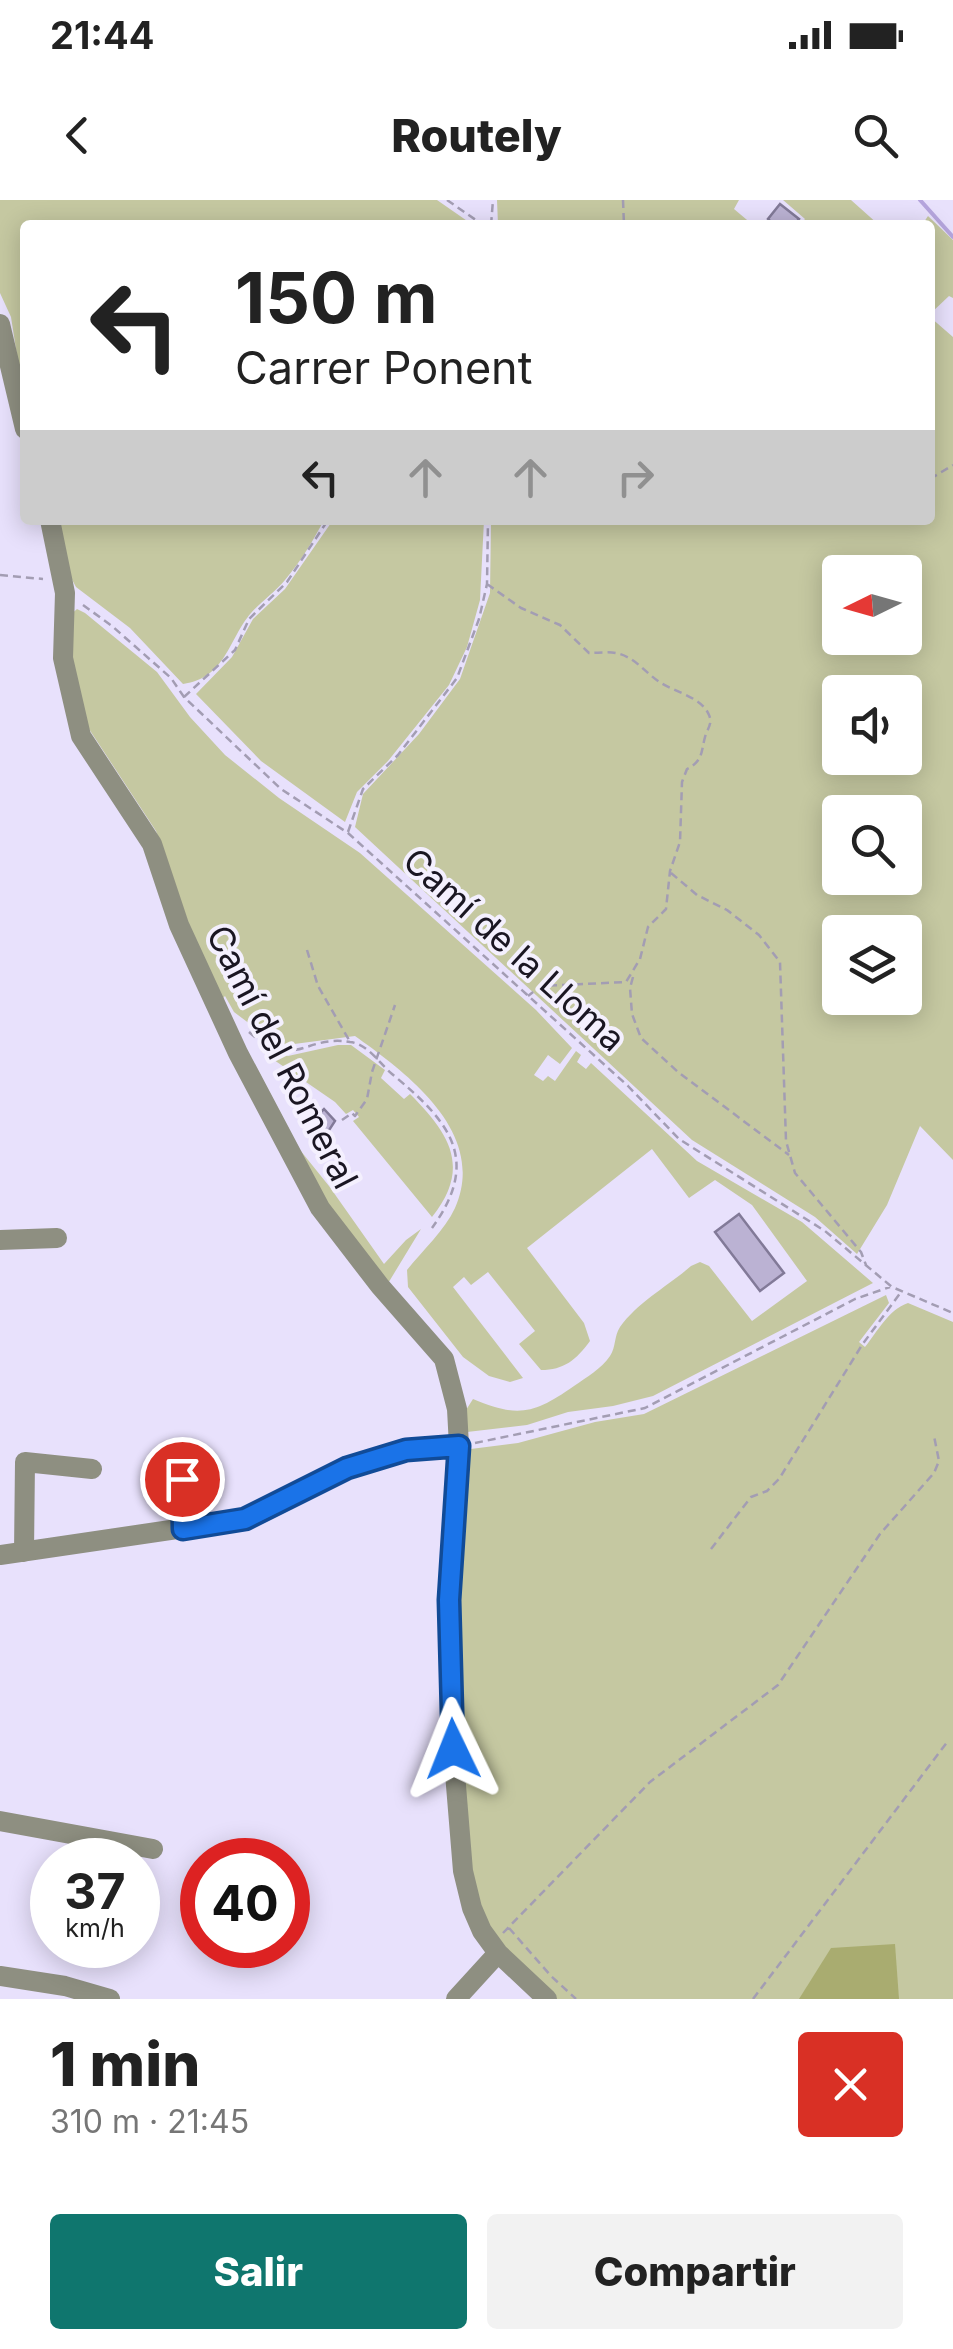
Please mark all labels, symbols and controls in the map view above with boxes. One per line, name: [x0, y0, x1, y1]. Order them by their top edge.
text: 21:44: [50, 12, 154, 58]
icon: back: [50, 108, 105, 163]
text: Routely: [391, 108, 562, 163]
icon: search: [848, 108, 903, 163]
text: 150 m: [235, 255, 438, 340]
icon: left: [70, 260, 200, 390]
text: Carrer Ponent: [235, 340, 532, 395]
icon: left: [293, 450, 348, 505]
icon: ahead: [398, 450, 453, 505]
icon: ahead: [503, 450, 558, 505]
icon: right: [608, 450, 663, 505]
north arrow: [822, 555, 922, 655]
map controls: [822, 555, 922, 1015]
button: sound: [822, 675, 922, 775]
button: search: [822, 795, 922, 895]
street label: Camí de la Lloma: [395, 839, 634, 1060]
button: layers: [822, 915, 922, 1015]
street label: Camí del Romeral: [198, 918, 367, 1195]
pin: [140, 1437, 225, 1522]
icon: arrive: [155, 1452, 210, 1507]
position arrow: [401, 1697, 505, 1801]
speed limit sign: 40: [180, 1838, 310, 1968]
text: 37: [64, 1861, 126, 1921]
text: km/h: [65, 1913, 125, 1943]
text: 1 min: [50, 2028, 200, 2100]
button: close: [798, 2032, 903, 2137]
text: 310 m · 21:45: [50, 2102, 249, 2141]
button: Salir: [50, 2214, 467, 2329]
button: Compartir: [487, 2214, 903, 2329]

